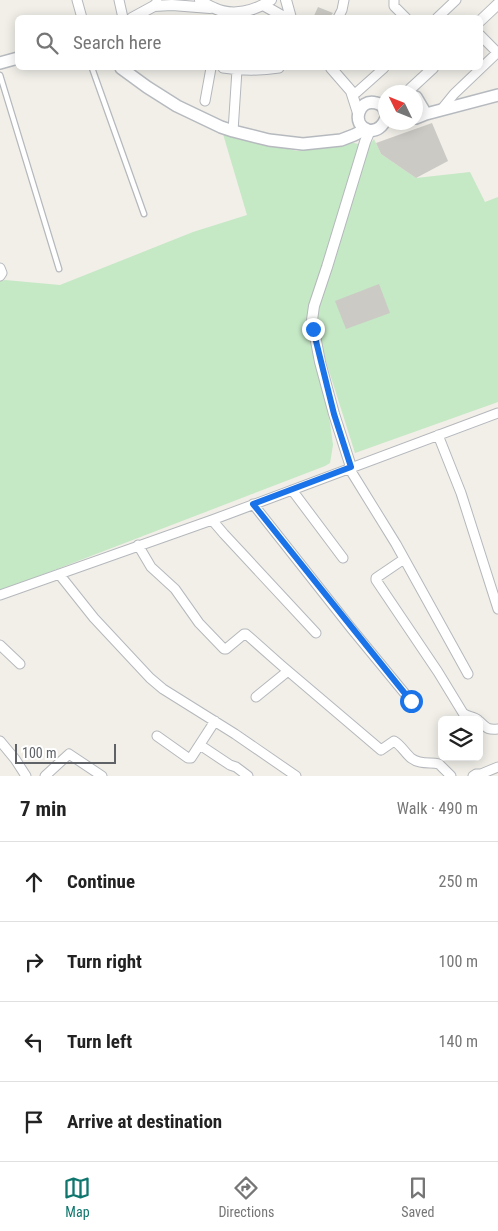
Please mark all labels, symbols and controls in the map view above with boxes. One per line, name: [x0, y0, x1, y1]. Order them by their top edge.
search box: [15, 15, 483, 70]
icon: search: [33, 29, 61, 57]
text: Search here: [73, 31, 161, 54]
north arrow: [378, 85, 423, 130]
route end: [302, 318, 325, 341]
route start: [400, 690, 423, 713]
map controls: [438, 716, 483, 761]
button: layers: [438, 716, 483, 761]
scale bar: [15, 741, 116, 764]
text: 100 m: [22, 745, 57, 761]
text: 7 min: [20, 797, 67, 821]
text: Walk · 490 m: [397, 799, 478, 818]
icon: ahead: [20, 868, 48, 896]
text: Continue: [67, 870, 135, 893]
text: 250 m: [439, 872, 478, 891]
icon: right: [20, 948, 48, 976]
text: Turn right: [67, 950, 142, 973]
text: 100 m: [439, 952, 478, 971]
icon: left: [20, 1028, 48, 1056]
text: Turn left: [67, 1030, 132, 1053]
text: 140 m: [439, 1032, 478, 1051]
icon: arrive: [20, 1108, 48, 1136]
text: Arrive at destination: [67, 1110, 222, 1133]
tab: Map: [63, 1174, 91, 1220]
tab: Directions: [218, 1174, 274, 1220]
tab: Saved: [401, 1174, 435, 1220]

